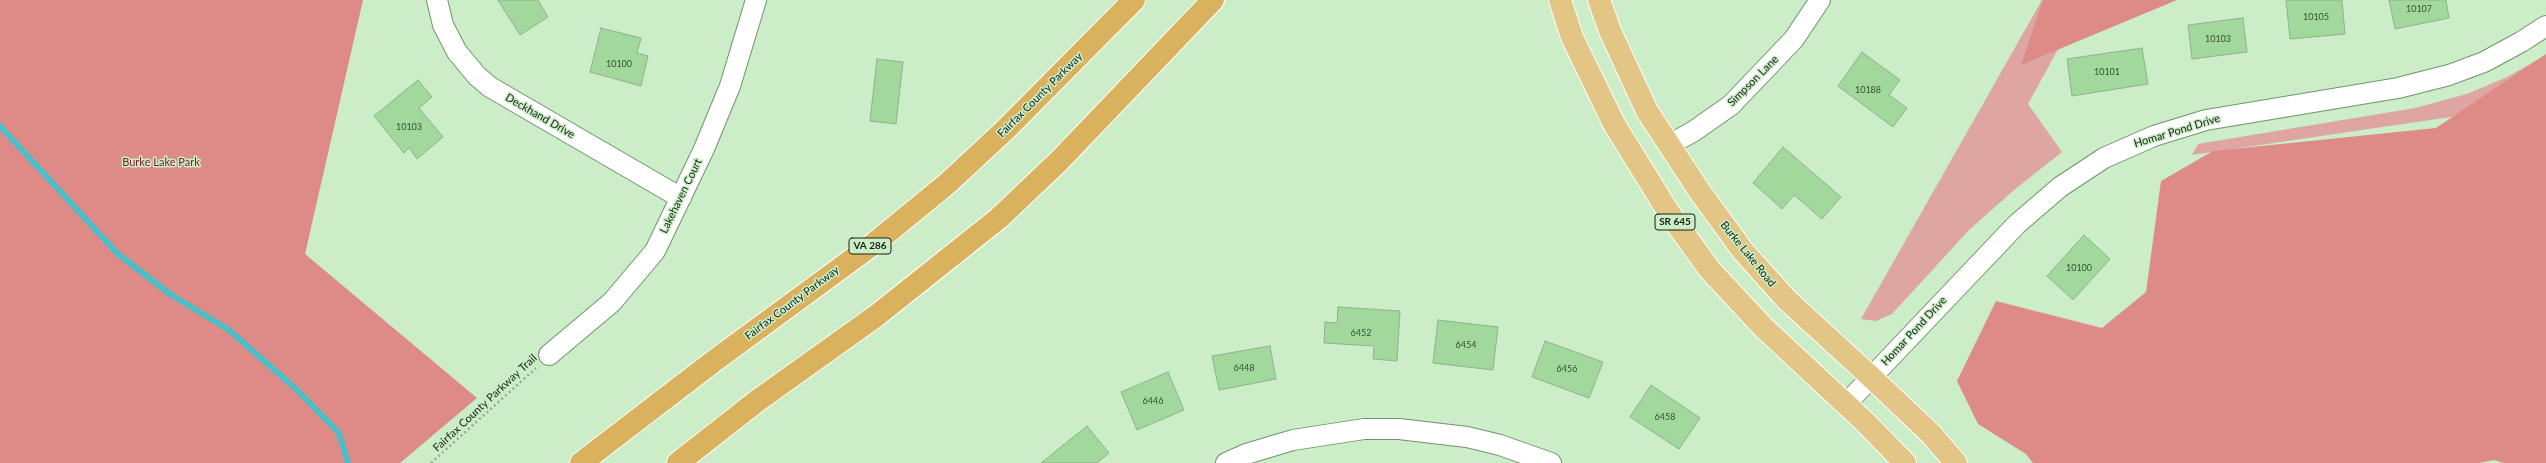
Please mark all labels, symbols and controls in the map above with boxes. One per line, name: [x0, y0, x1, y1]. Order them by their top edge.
house number: 10107: [2406, 4, 2432, 14]
house number: 10105: [2303, 12, 2329, 22]
house number: 10103: [2205, 34, 2231, 44]
street label: Fairfax County Parkway: [995, 50, 1085, 140]
street label: Simpson Lane: [1725, 53, 1781, 109]
house number: 10100: [606, 59, 632, 69]
house number: 10101: [2094, 67, 2120, 77]
house number: 10188: [1855, 85, 1881, 95]
street label: Deckhand Drive: [503, 91, 577, 141]
street label: Homar Pond Drive: [2132, 112, 2222, 150]
house number: 10103: [396, 122, 422, 132]
park label: Burke Lake Park: [122, 155, 200, 169]
street label: Lakehaven Court: [657, 156, 705, 236]
road number: SR 645: [1655, 214, 1695, 230]
street label: Burke Lake Road: [1718, 219, 1778, 289]
road number: VA 286: [849, 238, 891, 254]
street label: Fairfax County Parkway: [742, 263, 842, 343]
house number: 10100: [2066, 263, 2092, 273]
street label: Homar Pond Drive: [1879, 294, 1949, 368]
house number: 6452: [1351, 328, 1371, 338]
house number: 6454: [1456, 340, 1476, 350]
street label: Fairfax County Parkway Trail: [430, 351, 540, 455]
house number: 6448: [1234, 363, 1254, 373]
house number: 6456: [1557, 364, 1577, 374]
house number: 6446: [1143, 396, 1163, 406]
house number: 6458: [1655, 412, 1675, 422]

